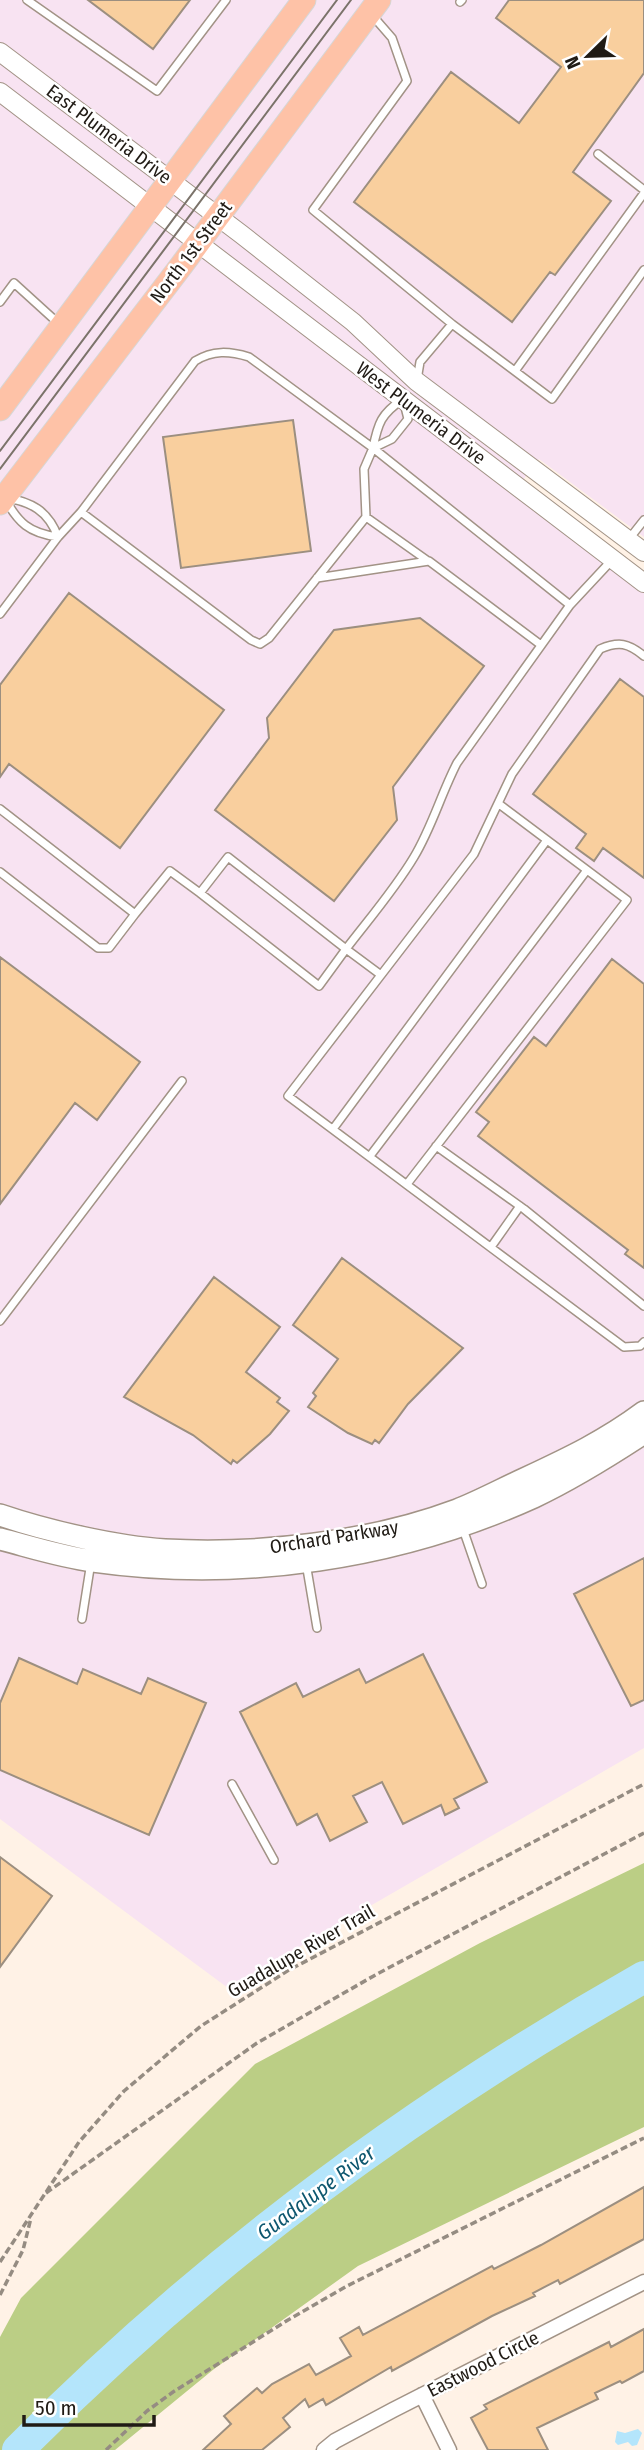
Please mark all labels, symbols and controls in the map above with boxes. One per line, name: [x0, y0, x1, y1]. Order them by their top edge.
north arrow: [553, 21, 623, 91]
text: N: [560, 53, 586, 72]
street label: East Plumeria Drive: [42, 79, 176, 189]
street label: North 1st Street: [145, 196, 237, 308]
street label: West Plumeria Drive: [352, 357, 490, 469]
street label: Orchard Parkway: [268, 1515, 400, 1559]
street label: Guadalupe River Trail: [223, 1900, 379, 2002]
water label: Guadalupe River: [252, 2140, 381, 2246]
street label: Eastwood Circle: [423, 2326, 543, 2402]
scale bar: [24, 2384, 154, 2428]
text: 50 m: [35, 2395, 77, 2421]

